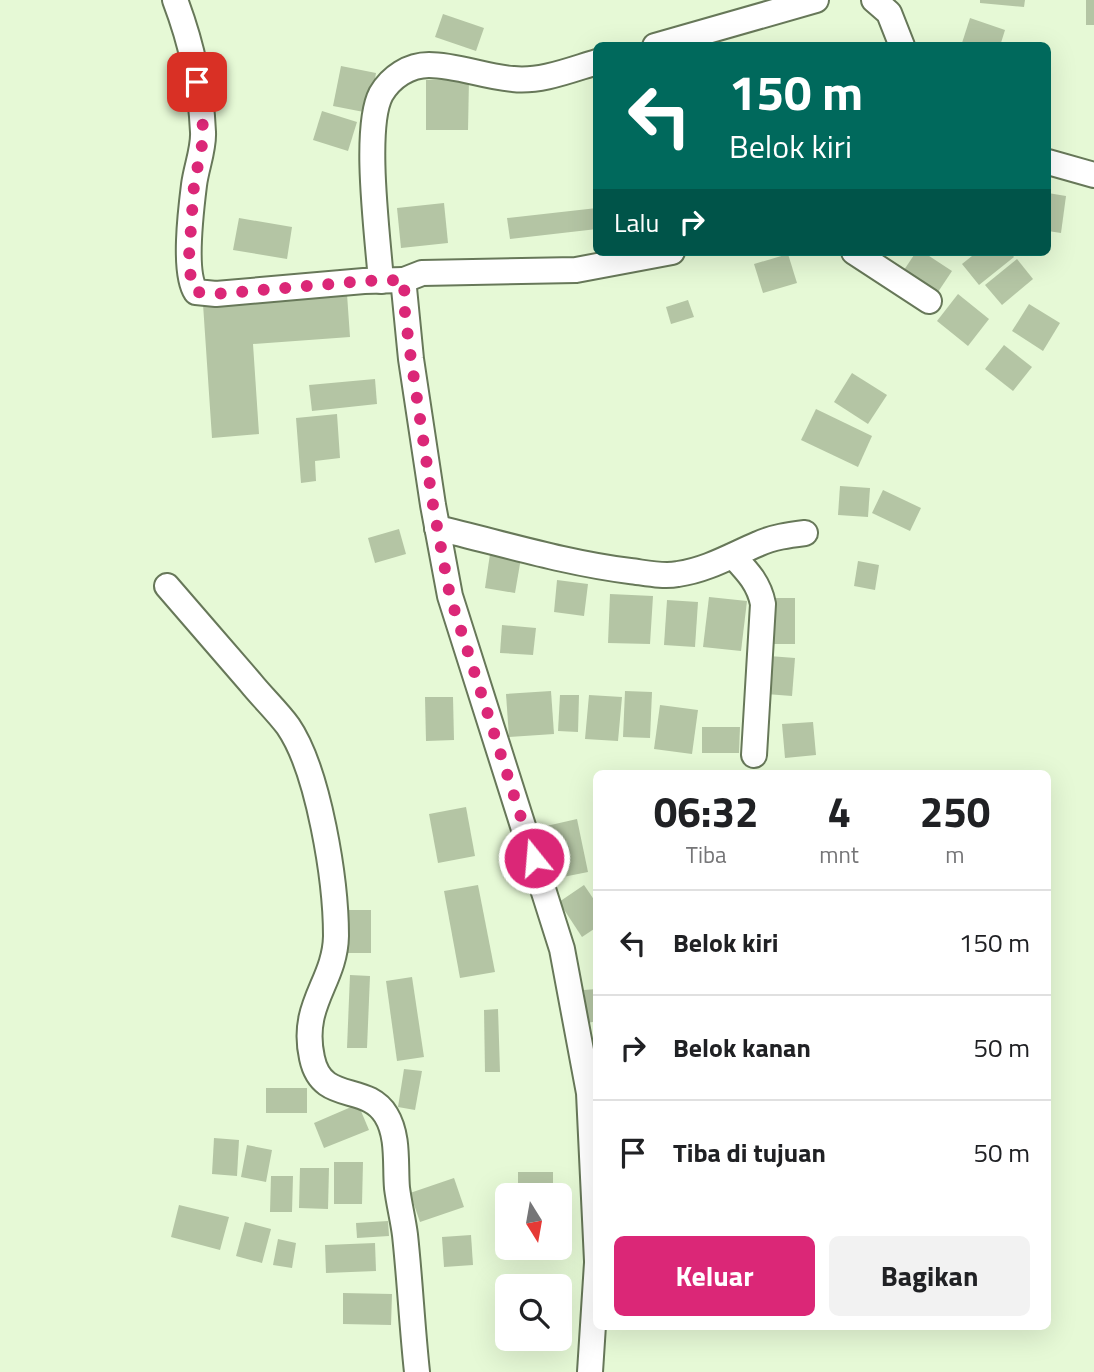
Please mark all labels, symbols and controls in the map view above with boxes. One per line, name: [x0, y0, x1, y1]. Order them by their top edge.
pin: [167, 52, 227, 112]
text: 150 m: [729, 54, 863, 129]
icon: arrive: [178, 63, 216, 101]
icon: left: [614, 70, 705, 161]
text: Belok kiri: [729, 122, 852, 170]
text: Lalu: [614, 203, 659, 242]
icon: right: [673, 203, 711, 241]
text: 06:32: [654, 779, 759, 843]
text: 4: [827, 779, 851, 843]
text: 250: [920, 779, 990, 843]
position arrow: [497, 821, 571, 895]
text: Tiba: [686, 837, 727, 872]
text: mnt: [819, 837, 859, 872]
text: m: [945, 837, 965, 872]
text: Belok kiri: [673, 923, 779, 962]
text: 150 m: [959, 923, 1030, 962]
icon: left: [614, 924, 652, 962]
text: Belok kanan: [673, 1028, 811, 1067]
text: 50 m: [973, 1028, 1030, 1067]
icon: right: [614, 1029, 652, 1067]
text: Tiba di tujuan: [673, 1133, 826, 1172]
text: 50 m: [973, 1133, 1030, 1172]
icon: arrive: [614, 1134, 652, 1172]
north arrow: [495, 1183, 572, 1260]
map controls: [495, 1183, 572, 1351]
button: Keluar: [614, 1236, 815, 1316]
button: Bagikan: [829, 1236, 1030, 1316]
button: search: [495, 1274, 572, 1351]

